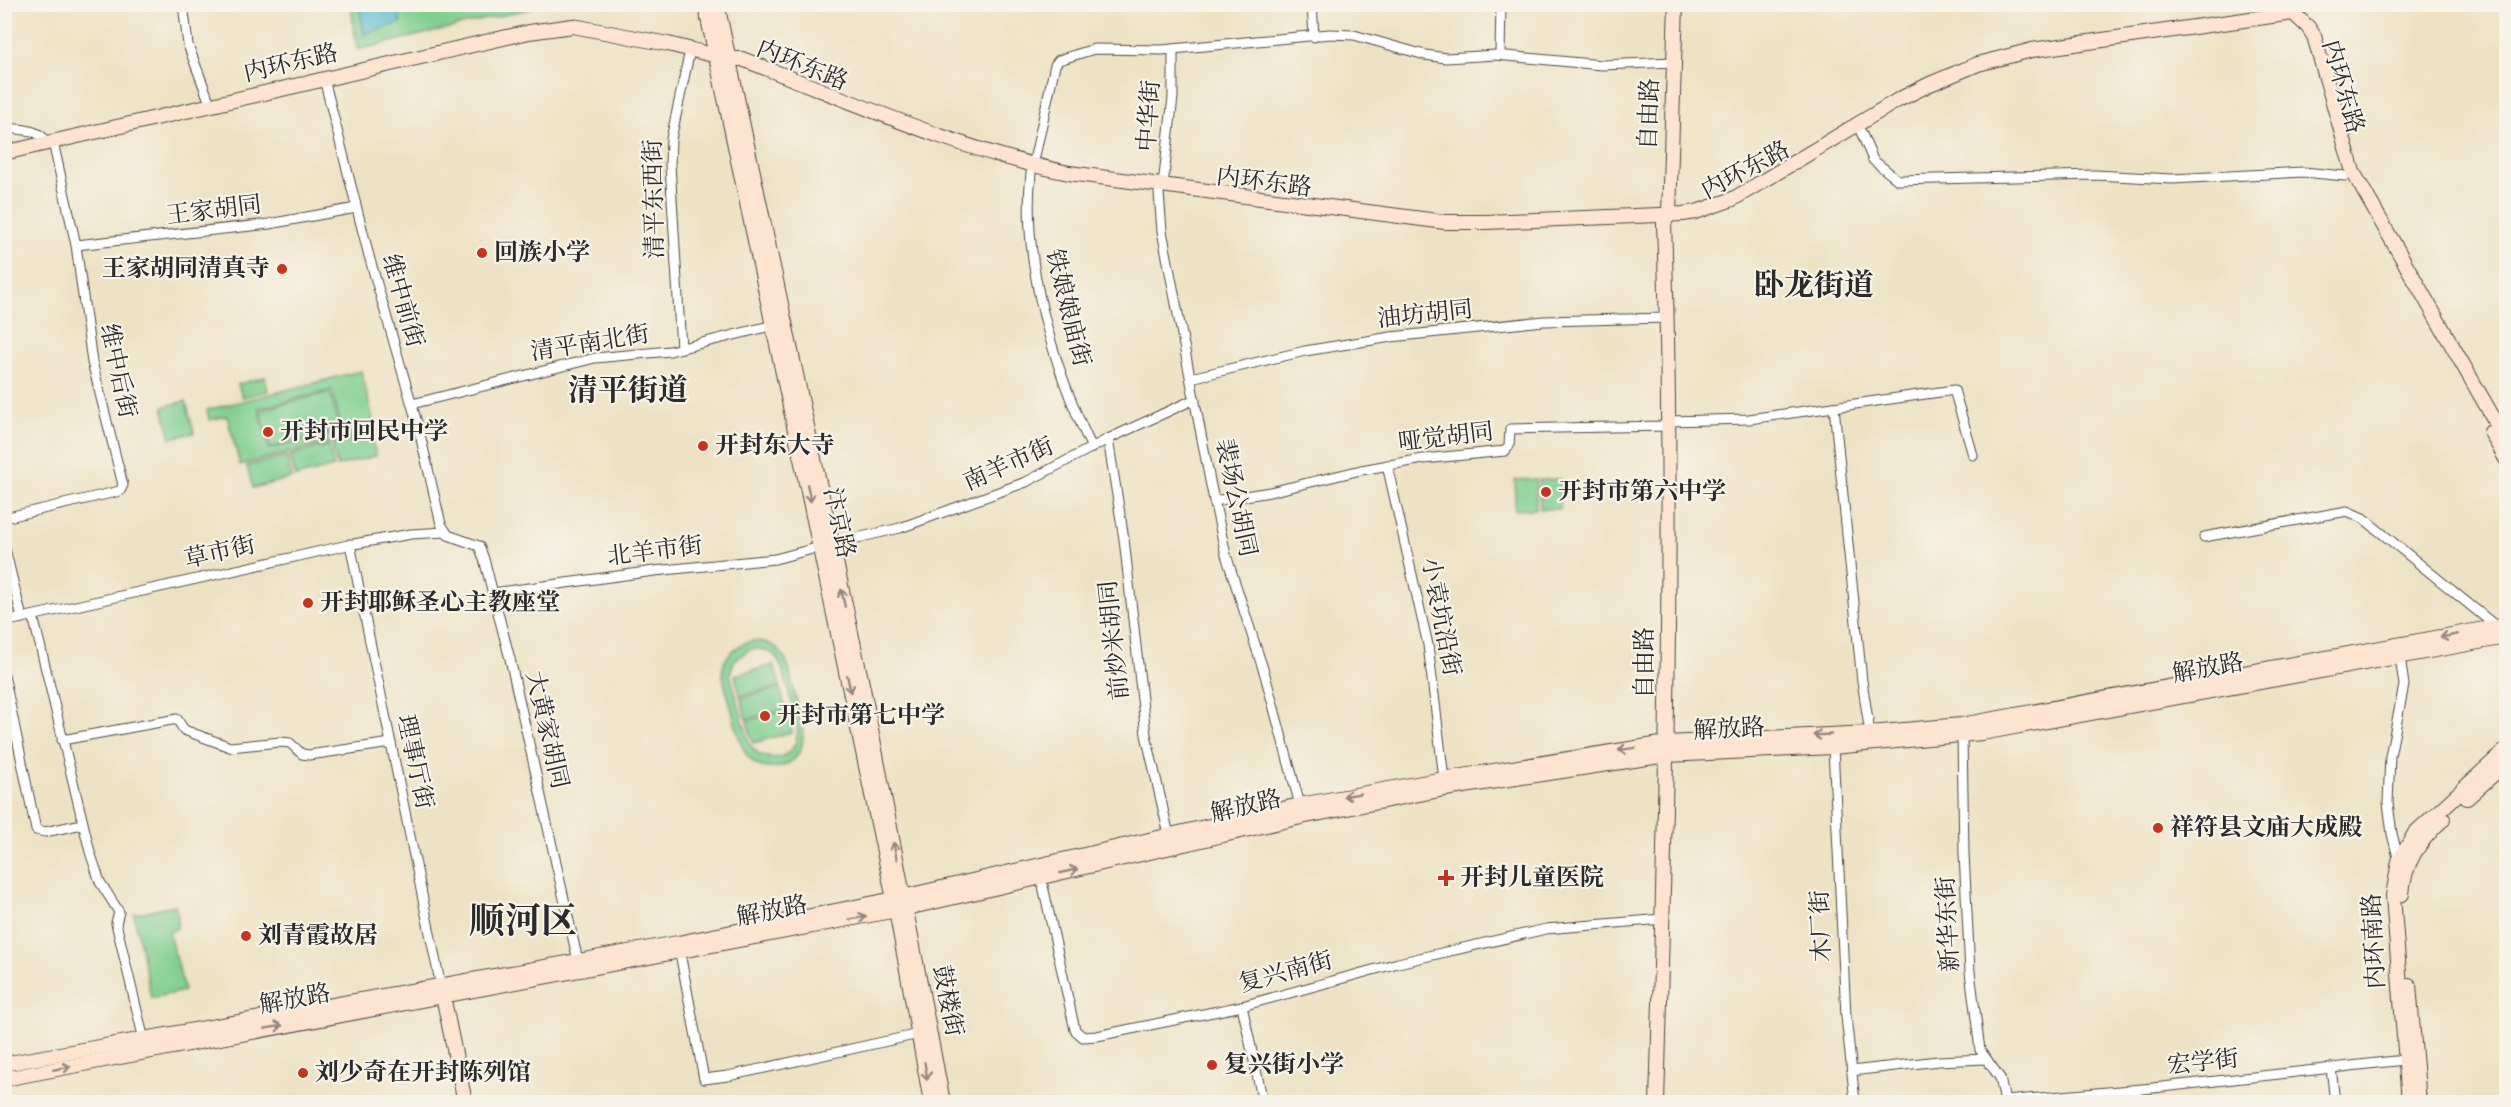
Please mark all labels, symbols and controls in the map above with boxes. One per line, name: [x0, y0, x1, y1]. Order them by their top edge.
street label: 内环东路: [752, 34, 852, 98]
street label: 内环东路: [2314, 37, 2370, 137]
street label: 内环东路: [241, 38, 341, 90]
street label: 自由路: [1633, 77, 1667, 151]
street label: 中华街: [1132, 79, 1168, 153]
street label: 内环东路: [1696, 135, 1796, 207]
street label: 清平东西街: [638, 139, 672, 259]
street label: 内环东路: [1214, 162, 1314, 204]
street label: 王家胡同: [164, 190, 264, 232]
place label: 回族小学: [494, 238, 590, 269]
marker: 回族小学: [475, 246, 489, 260]
street label: 铁娘娘庙街: [1037, 246, 1097, 370]
street label: 维中前街: [374, 251, 430, 351]
place label: 王家胡同清真寺: [102, 254, 270, 285]
marker: 王家胡同清真寺: [275, 262, 289, 276]
district label: 卧龙街道: [1754, 268, 1874, 306]
street label: 油坊胡同: [1376, 295, 1474, 335]
street label: 清平南北街: [528, 319, 652, 369]
street label: 维中后街: [92, 321, 142, 421]
district label: 清平街道: [568, 373, 688, 411]
place label: 开封市回民中学: [280, 417, 448, 448]
street label: 哑觉胡同: [1396, 417, 1496, 459]
marker: 开封市回民中学: [261, 425, 275, 439]
place label: 开封东大寺: [715, 431, 835, 462]
street label: 南羊市街: [959, 431, 1059, 499]
street label: 裴场公胡同: [1207, 436, 1263, 560]
marker: 开封东大寺: [696, 439, 710, 453]
place label: 开封市第六中学: [1558, 477, 1726, 508]
one-way arrow: [804, 483, 815, 502]
street label: 汴京路: [815, 485, 861, 561]
marker: 开封市第六中学: [1539, 485, 1553, 499]
street label: 草市街: [181, 530, 259, 576]
street label: 北羊市街: [605, 531, 705, 573]
street label: 小袁坑沿街: [1413, 555, 1467, 679]
street label: 前炒米胡同: [1093, 579, 1137, 701]
place label: 开封耶稣圣心主教座堂: [320, 588, 560, 619]
one-way arrow: [837, 589, 848, 609]
marker: 开封耶稣圣心主教座堂: [301, 596, 315, 610]
street label: 自由路: [1630, 627, 1661, 699]
one-way arrow: [2440, 631, 2459, 642]
street label: 解放路: [2170, 647, 2246, 691]
street label: 大黄家胡同: [517, 668, 575, 792]
one-way arrow: [844, 674, 855, 693]
place label: 开封市第七中学: [777, 701, 945, 732]
marker: 开封市第七中学: [758, 709, 772, 723]
street label: 理事厅街: [389, 712, 439, 812]
street label: 解放路: [1692, 713, 1766, 747]
one-way arrow: [1812, 729, 1832, 740]
one-way arrow: [1618, 744, 1638, 755]
street label: 解放路: [1207, 784, 1285, 830]
one-way arrow: [1343, 790, 1362, 801]
place label: 祥符县文庙大成殿: [2170, 813, 2363, 844]
marker: 祥符县文庙大成殿: [2151, 821, 2165, 835]
one-way arrow: [889, 842, 900, 861]
place label: 开封儿童医院: [1460, 863, 1604, 894]
one-way arrow: [1059, 865, 1078, 877]
marker: 开封儿童医院: [1437, 869, 1455, 887]
street label: 新华东街: [1931, 875, 1967, 973]
street label: 木厂街: [1805, 889, 1839, 963]
street label: 解放路: [734, 890, 810, 934]
street label: 内环南路: [2357, 892, 2393, 990]
district label: 顺河区: [469, 900, 577, 946]
one-way arrow: [848, 912, 867, 923]
place label: 刘青霞故居: [258, 921, 378, 952]
marker: 刘青霞故居: [239, 929, 253, 943]
street label: 复兴南街: [1236, 946, 1336, 1000]
street label: 鼓楼街: [925, 963, 969, 1039]
street label: 解放路: [257, 978, 333, 1022]
one-way arrow: [264, 1021, 283, 1032]
street label: 宏学街: [2166, 1044, 2240, 1082]
place label: 复兴街小学: [1224, 1050, 1344, 1081]
place label: 刘少奇在开封陈列馆: [315, 1058, 531, 1089]
marker: 复兴街小学: [1205, 1058, 1219, 1072]
one-way arrow: [921, 1061, 932, 1081]
one-way arrow: [52, 1062, 71, 1073]
marker: 刘少奇在开封陈列馆: [296, 1066, 310, 1080]

